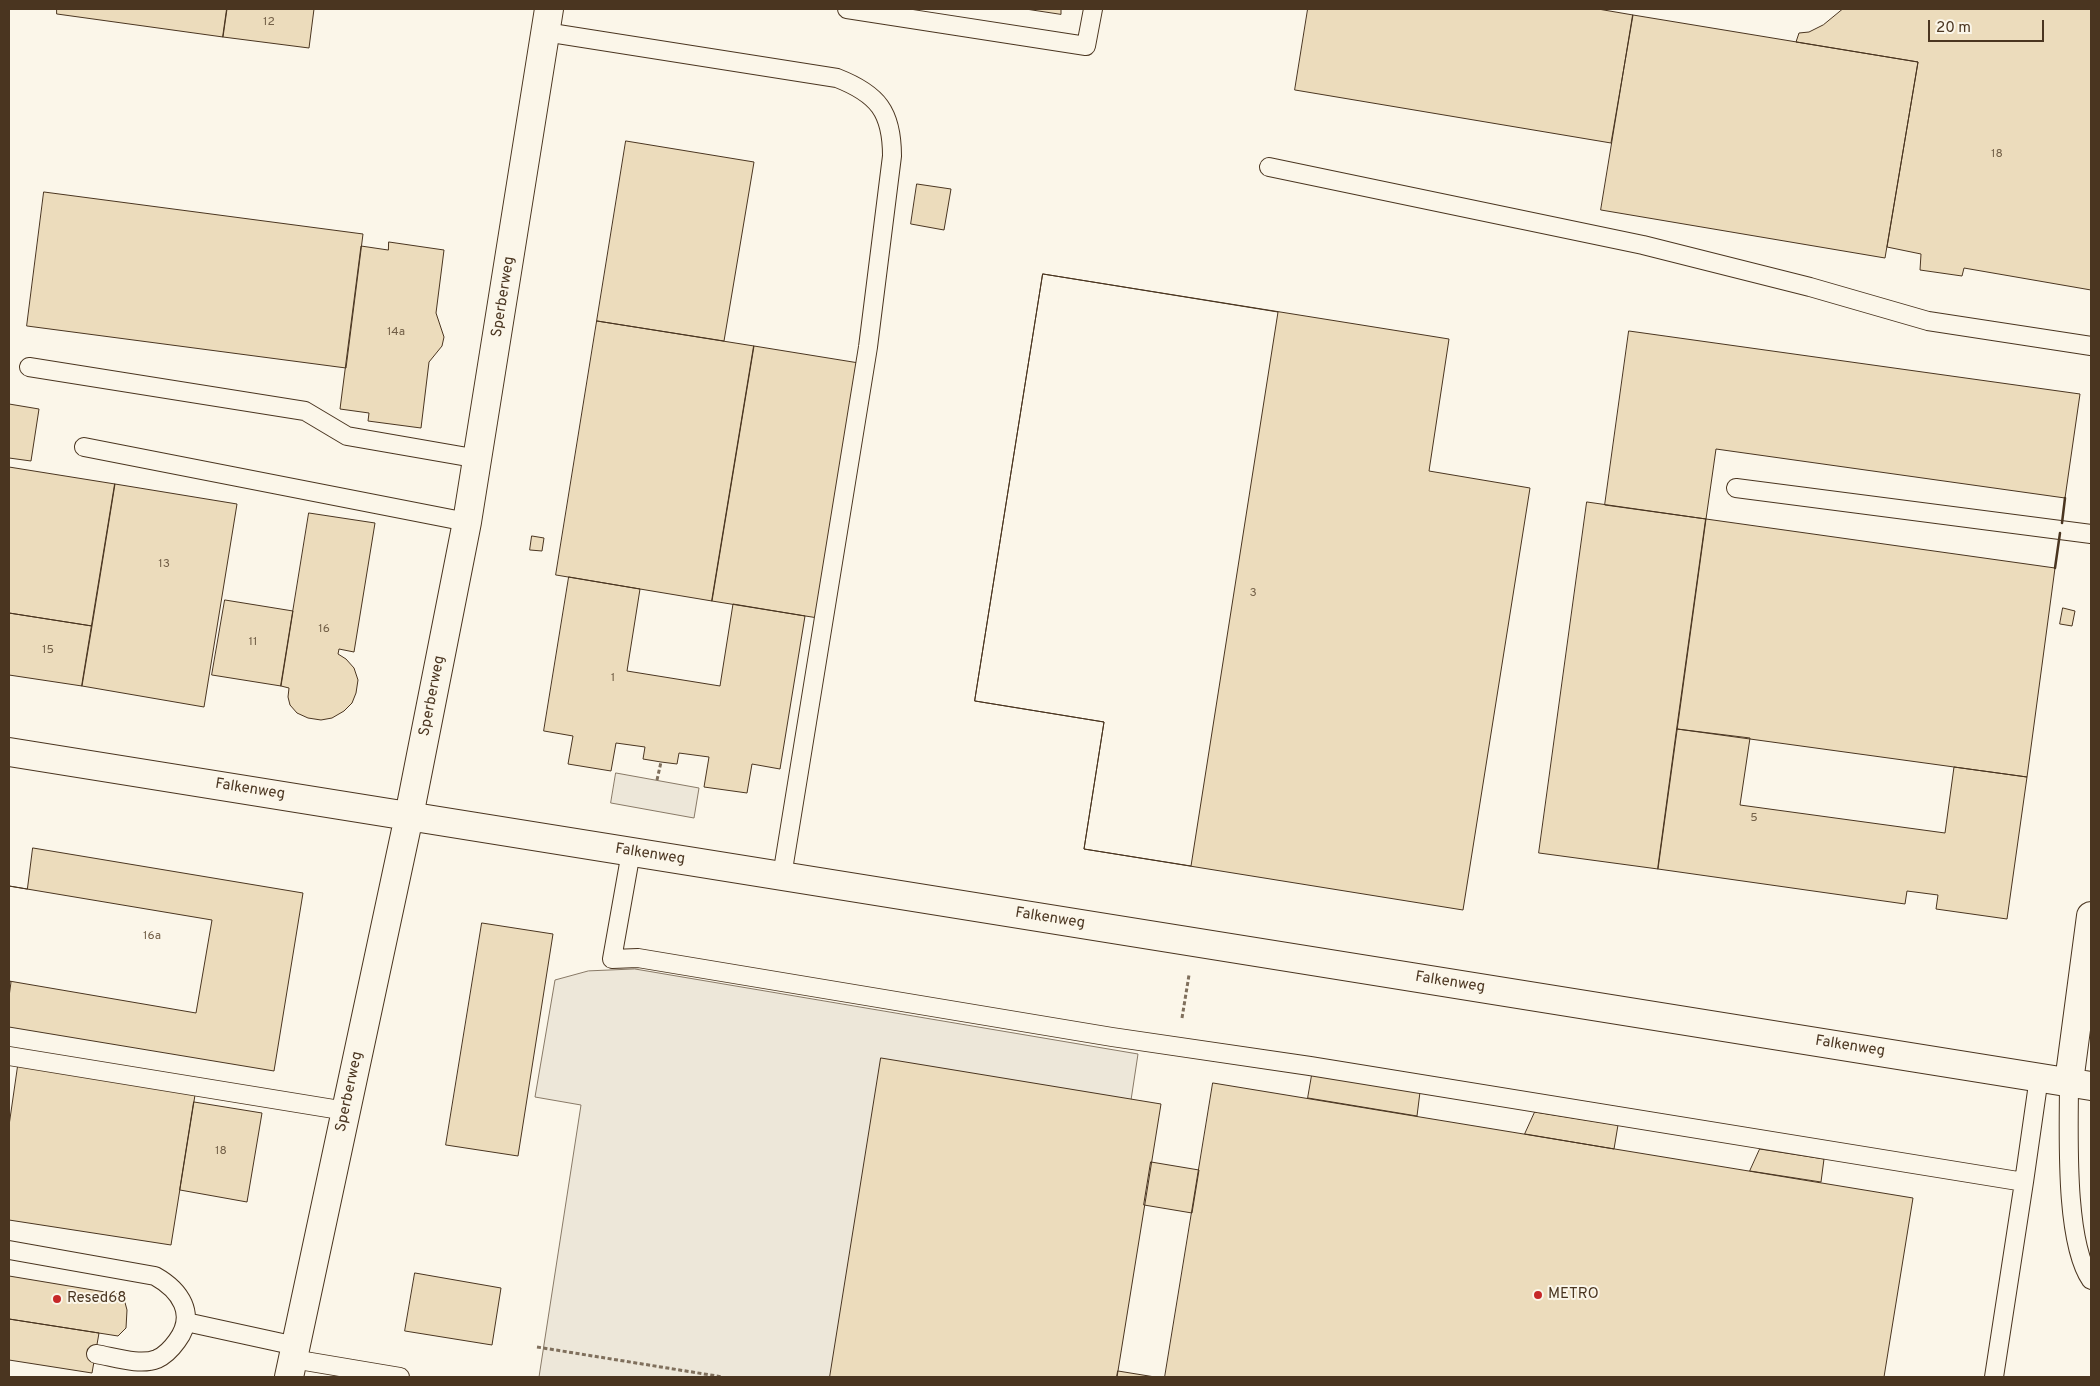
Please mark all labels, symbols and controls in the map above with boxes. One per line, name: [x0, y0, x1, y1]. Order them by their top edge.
scale bar: [1930, 10, 2046, 42]
house number: 12: [263, 16, 275, 30]
text: 20 m: [1936, 19, 1971, 38]
house number: 18: [1991, 148, 2003, 162]
street label: Sperberweg: [489, 255, 519, 339]
house number: 14a: [387, 326, 405, 340]
house number: 13: [158, 558, 170, 572]
house number: 3: [1249, 587, 1257, 601]
house number: 16: [318, 623, 330, 637]
house number: 11: [249, 636, 257, 650]
house number: 15: [42, 644, 54, 658]
street label: Sperberweg: [416, 654, 450, 738]
house number: 1: [611, 672, 615, 686]
street label: Falkenweg: [214, 776, 286, 804]
house number: 5: [1750, 812, 1758, 826]
street label: Falkenweg: [614, 841, 686, 869]
street label: Falkenweg: [1014, 905, 1086, 933]
house number: 16a: [143, 930, 161, 944]
street label: Falkenweg: [1414, 969, 1486, 997]
street label: Falkenweg: [1814, 1033, 1886, 1061]
street label: Sperberweg: [333, 1050, 367, 1134]
house number: 18: [215, 1145, 227, 1159]
place label: METRO: [1548, 1286, 1599, 1304]
marker: METRO: [1532, 1289, 1544, 1301]
place label: Resed68: [67, 1290, 126, 1308]
marker: Resed68: [51, 1293, 63, 1305]

